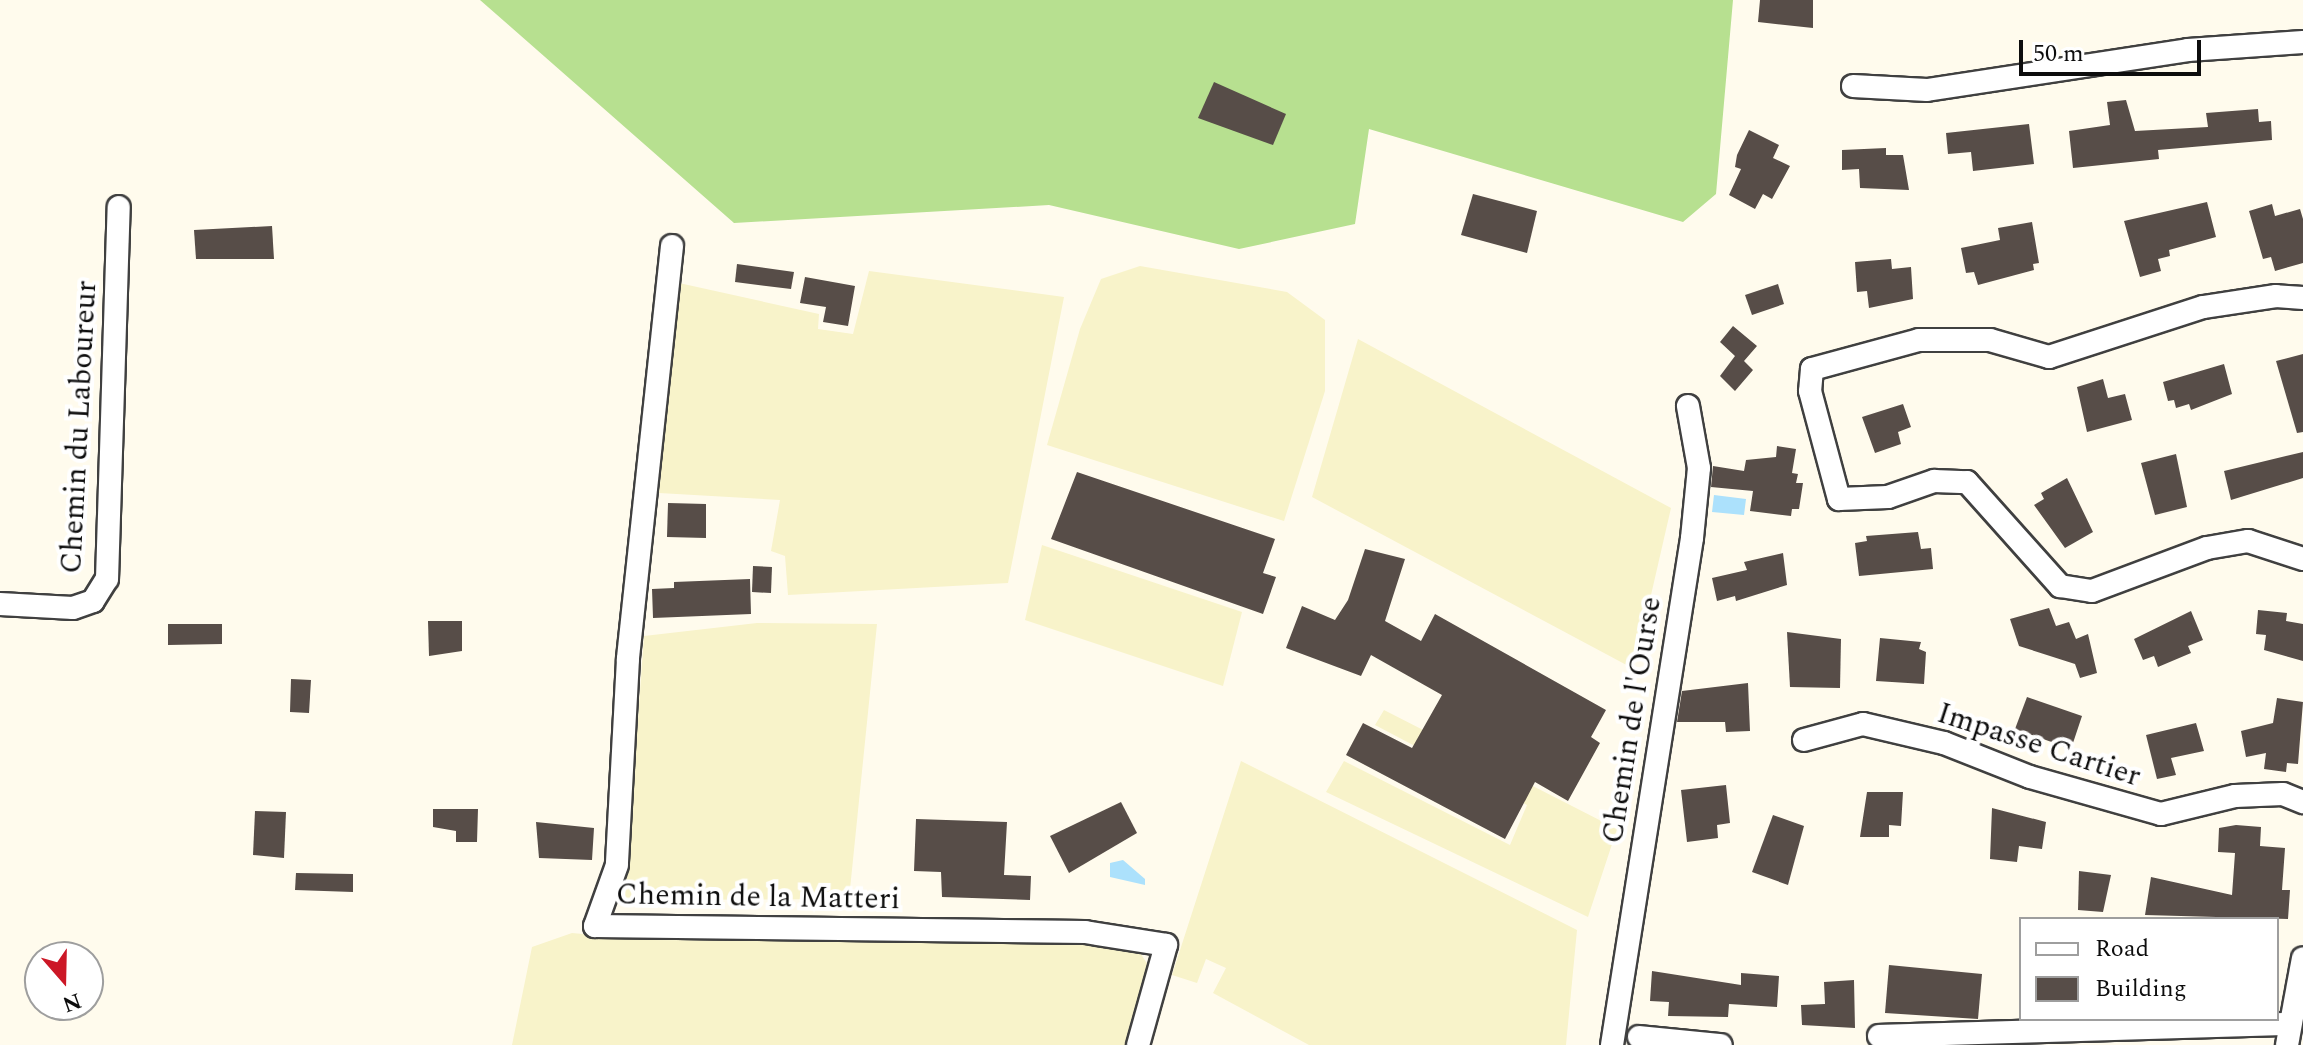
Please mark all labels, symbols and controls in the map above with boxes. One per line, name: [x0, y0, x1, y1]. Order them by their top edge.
scale bar: [2023, 24, 2205, 74]
text: 50 m: [2033, 36, 2084, 72]
street label: Chemin du Laboureur: [53, 280, 105, 574]
street label: Chemin de l'Ourse: [1595, 594, 1669, 846]
street label: Impasse Cartier: [1933, 695, 2145, 795]
street label: Chemin de la Matteri: [616, 877, 900, 917]
legend: [2019, 917, 2279, 1021]
text: Road: [2095, 931, 2149, 967]
north arrow: [24, 941, 104, 1021]
text: Building: [2095, 971, 2187, 1007]
text: N: [58, 984, 86, 1021]

